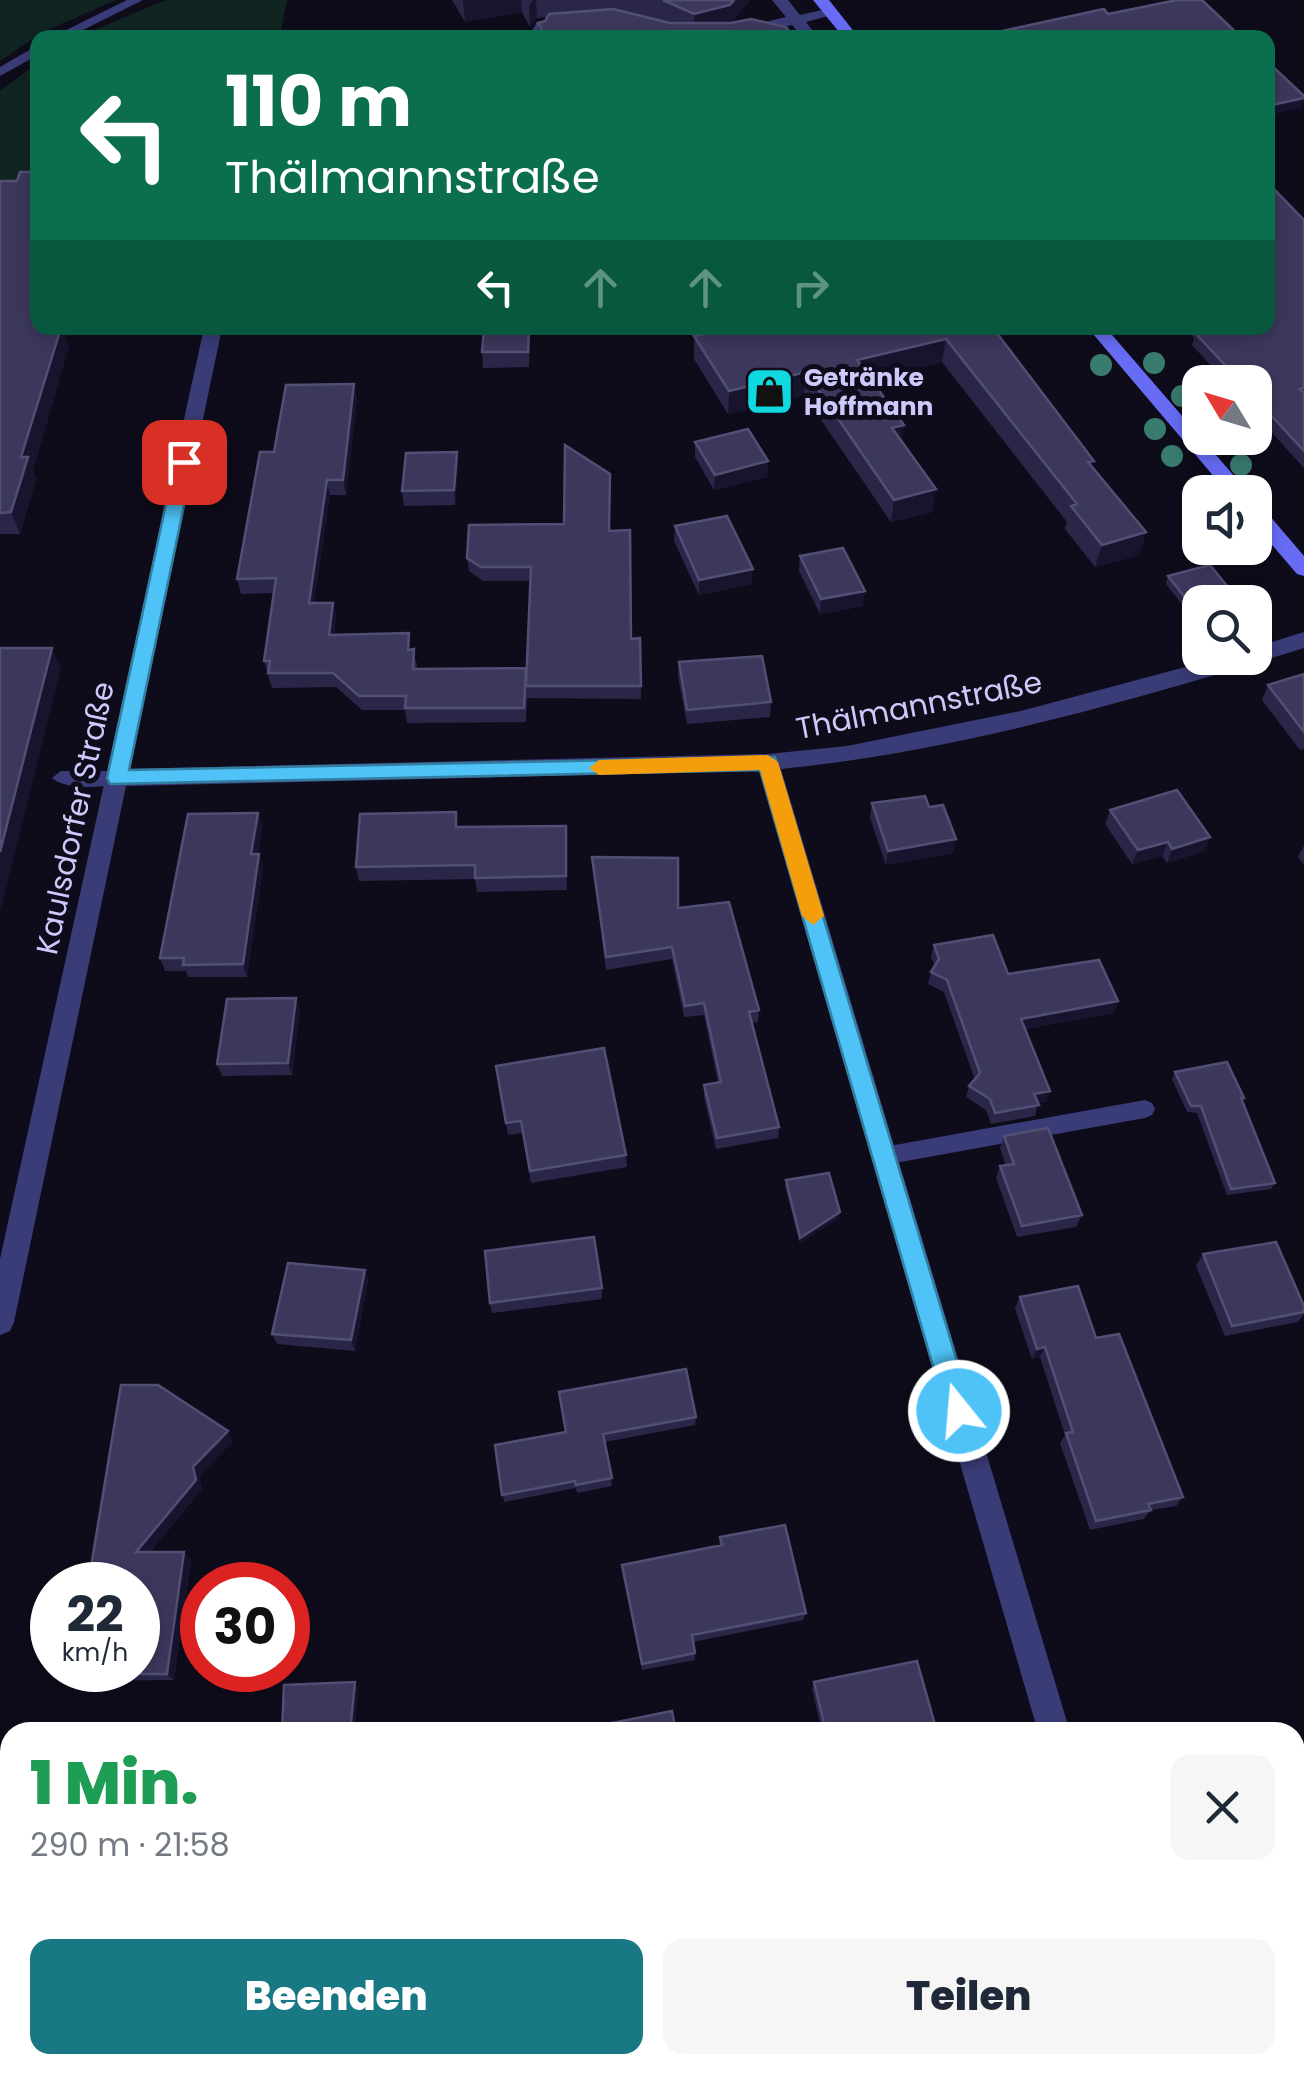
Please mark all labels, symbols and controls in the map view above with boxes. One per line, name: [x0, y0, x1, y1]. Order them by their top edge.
text: 110 m: [225, 52, 412, 151]
icon: left: [60, 70, 190, 200]
text: Thälmannstraße: [225, 146, 600, 209]
icon: left: [468, 260, 523, 315]
icon: ahead: [573, 260, 628, 315]
icon: ahead: [678, 260, 733, 315]
icon: right: [783, 260, 838, 315]
place label: Getränke Hoffmann: [804, 360, 933, 424]
shop icon: Getränke Hoffmann: [743, 365, 795, 417]
north arrow: [1182, 365, 1272, 455]
map controls: [1182, 365, 1272, 675]
pin: [142, 420, 227, 505]
icon: arrive: [157, 435, 212, 490]
button: sound: [1182, 475, 1272, 565]
button: search: [1182, 585, 1272, 675]
street label: Thälmannstraße: [792, 660, 1046, 750]
street label: Kaulsdorfer Straße: [25, 678, 125, 958]
position arrow: [907, 1359, 1011, 1463]
speed limit sign: 30: [180, 1562, 310, 1692]
text: 22: [66, 1579, 124, 1650]
text: km/h: [62, 1635, 128, 1670]
text: 1 Min.: [30, 1741, 198, 1825]
button: close: [1170, 1755, 1275, 1860]
text: 290 m · 21:58: [30, 1822, 230, 1867]
button: Beenden: [30, 1939, 643, 2054]
button: Teilen: [663, 1939, 1275, 2054]

